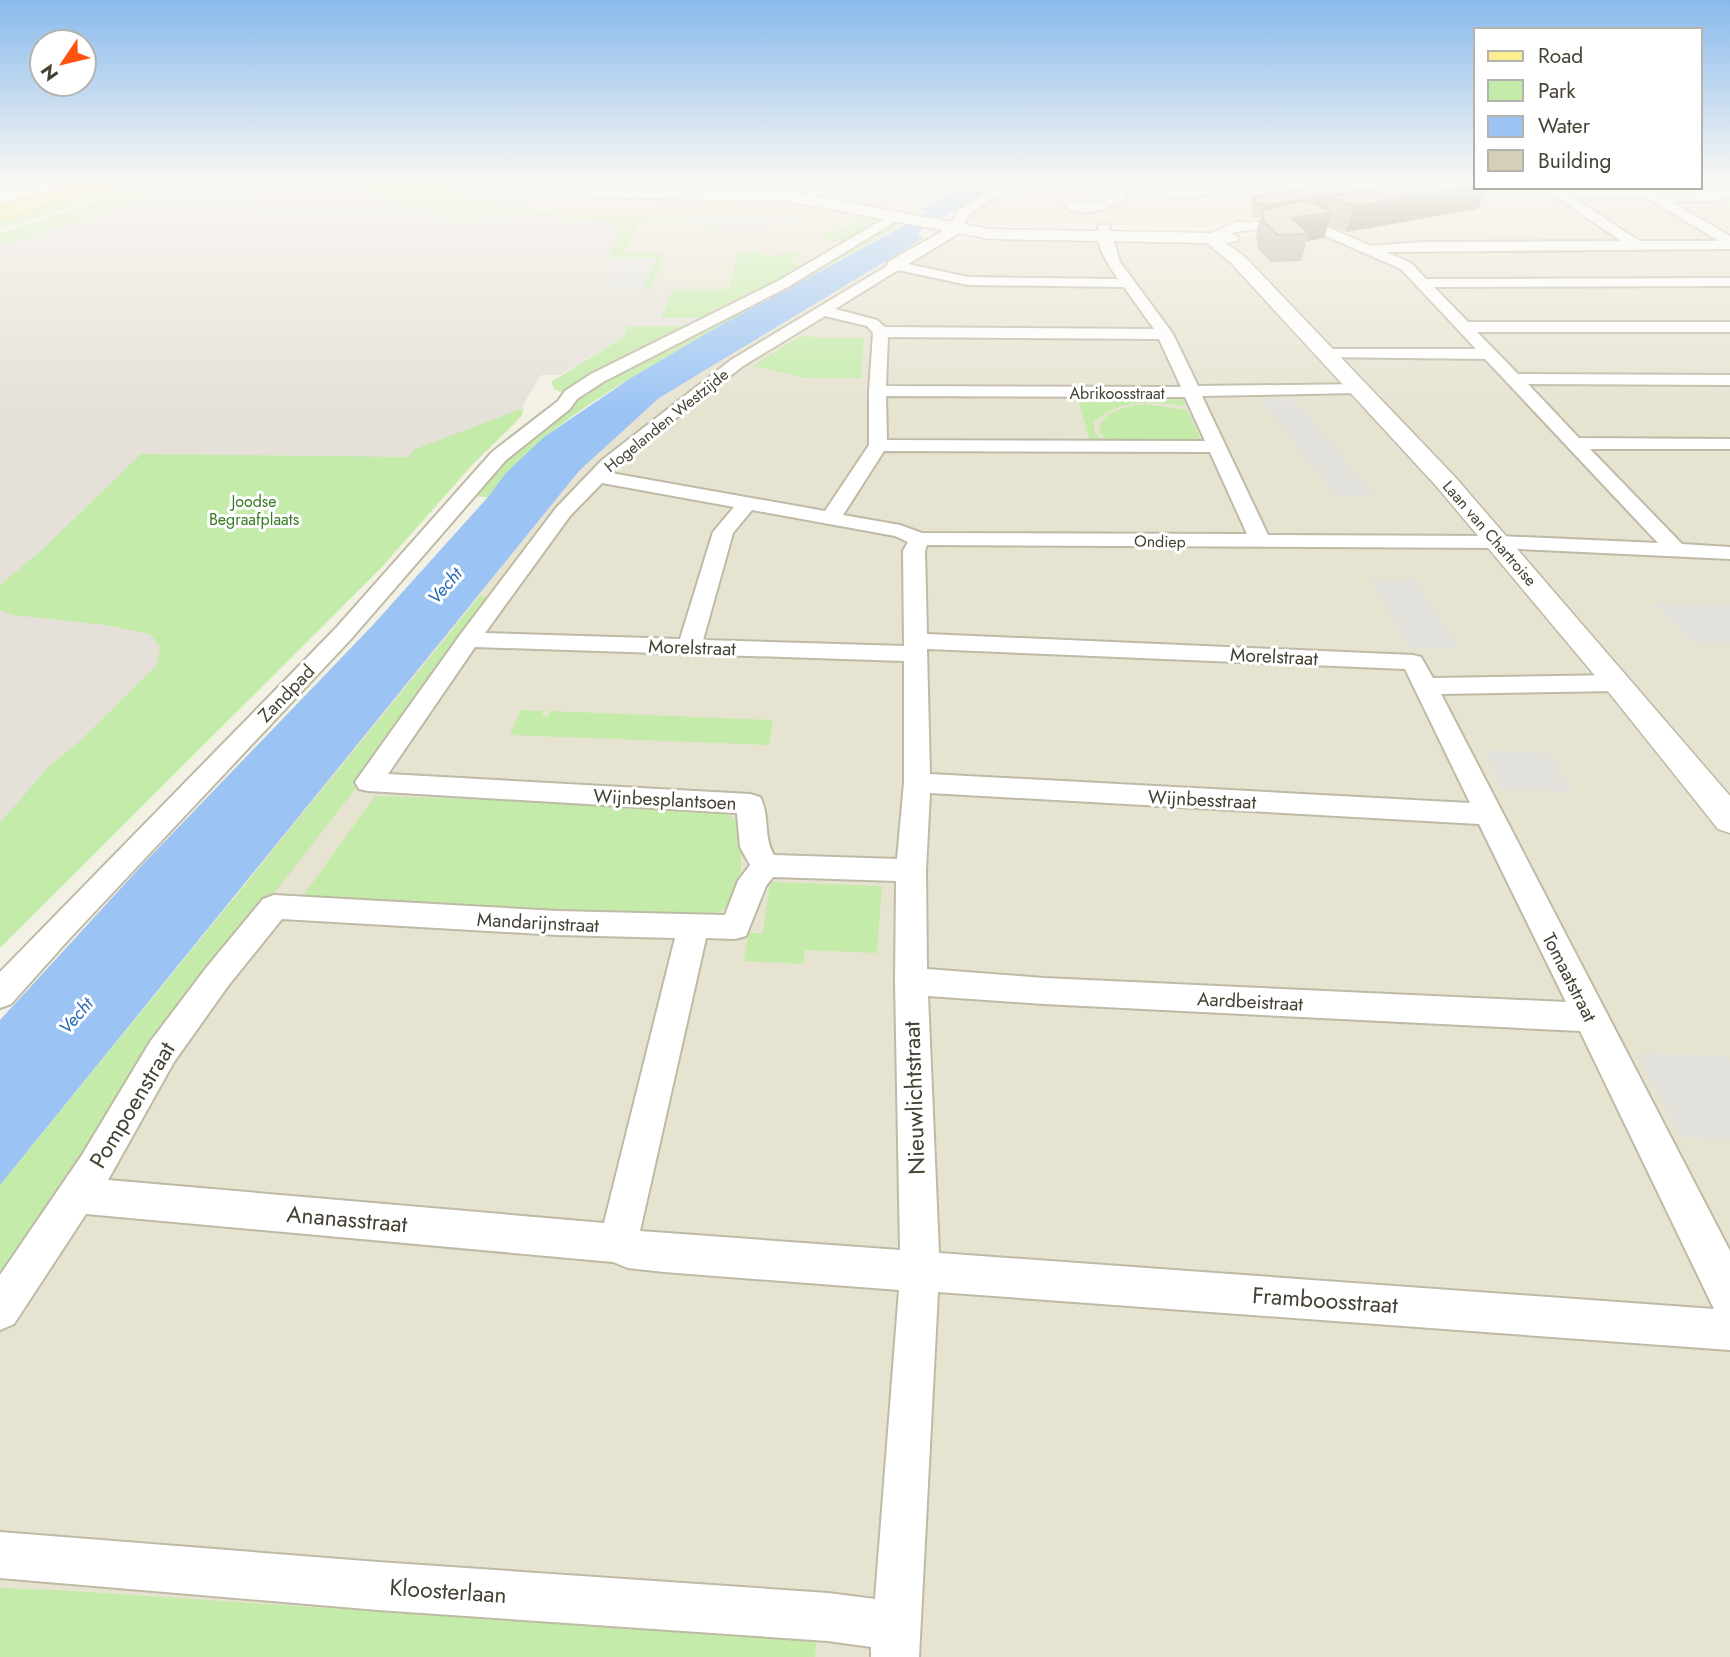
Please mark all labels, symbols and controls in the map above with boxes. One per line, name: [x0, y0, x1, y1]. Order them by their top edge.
north arrow: [28, 28, 98, 98]
legend: [1474, 28, 1702, 189]
text: Road: [1538, 41, 1583, 71]
text: N: [34, 59, 65, 86]
text: Park: [1538, 76, 1576, 106]
text: Water: [1538, 111, 1591, 141]
text: Building: [1538, 146, 1611, 176]
street label: Hogelanden Westzijde: [599, 363, 733, 478]
street label: Abrikoosstraat: [1069, 382, 1165, 405]
street label: Laan van Chartroise: [1437, 476, 1542, 591]
park label: Joodse Begraafplaats: [209, 490, 299, 531]
street label: Ondiep: [1134, 530, 1186, 553]
water label: Vecht: [422, 561, 469, 610]
street label: Morelstraat: [648, 632, 737, 663]
street label: Morelstraat: [1229, 641, 1319, 672]
street label: Zandpad: [252, 658, 321, 728]
street label: Wijnbesplantsoen: [593, 782, 737, 817]
street label: Wijnbesstraat: [1147, 783, 1257, 816]
street label: Mandarijnstraat: [476, 906, 600, 939]
street label: Tomaatstraat: [1536, 928, 1604, 1027]
street label: Aardbeistraat: [1196, 985, 1304, 1018]
water label: Vecht: [53, 991, 100, 1040]
street label: Nieuwlichtstraat: [894, 1020, 934, 1175]
street label: Pompoenstraat: [81, 1035, 183, 1175]
street label: Ananasstraat: [285, 1197, 409, 1241]
street label: Framboosstraat: [1251, 1278, 1399, 1322]
street label: Kloosterlaan: [388, 1570, 508, 1612]

